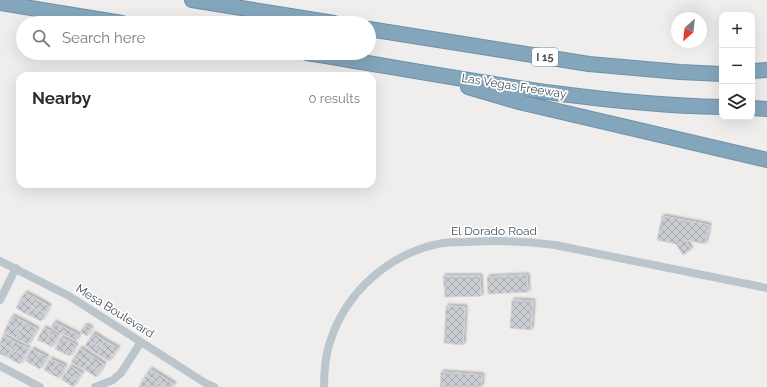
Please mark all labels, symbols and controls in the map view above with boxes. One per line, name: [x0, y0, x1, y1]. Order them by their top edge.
north arrow: [671, 12, 707, 48]
map controls: [719, 12, 755, 120]
button: +: [719, 12, 755, 48]
search box: [16, 16, 376, 60]
icon: search: [30, 27, 52, 49]
text: Search here: [62, 29, 145, 47]
road number: I 15: [532, 48, 558, 66]
button: −: [719, 48, 755, 84]
street label: Las Vegas Freeway: [460, 71, 568, 101]
button: layers: [719, 84, 755, 120]
text: Nearby: [32, 88, 91, 108]
text: 0 results: [309, 91, 360, 106]
street label: El Dorado Road: [451, 224, 537, 238]
street label: Mesa Boulevard: [73, 281, 157, 341]

